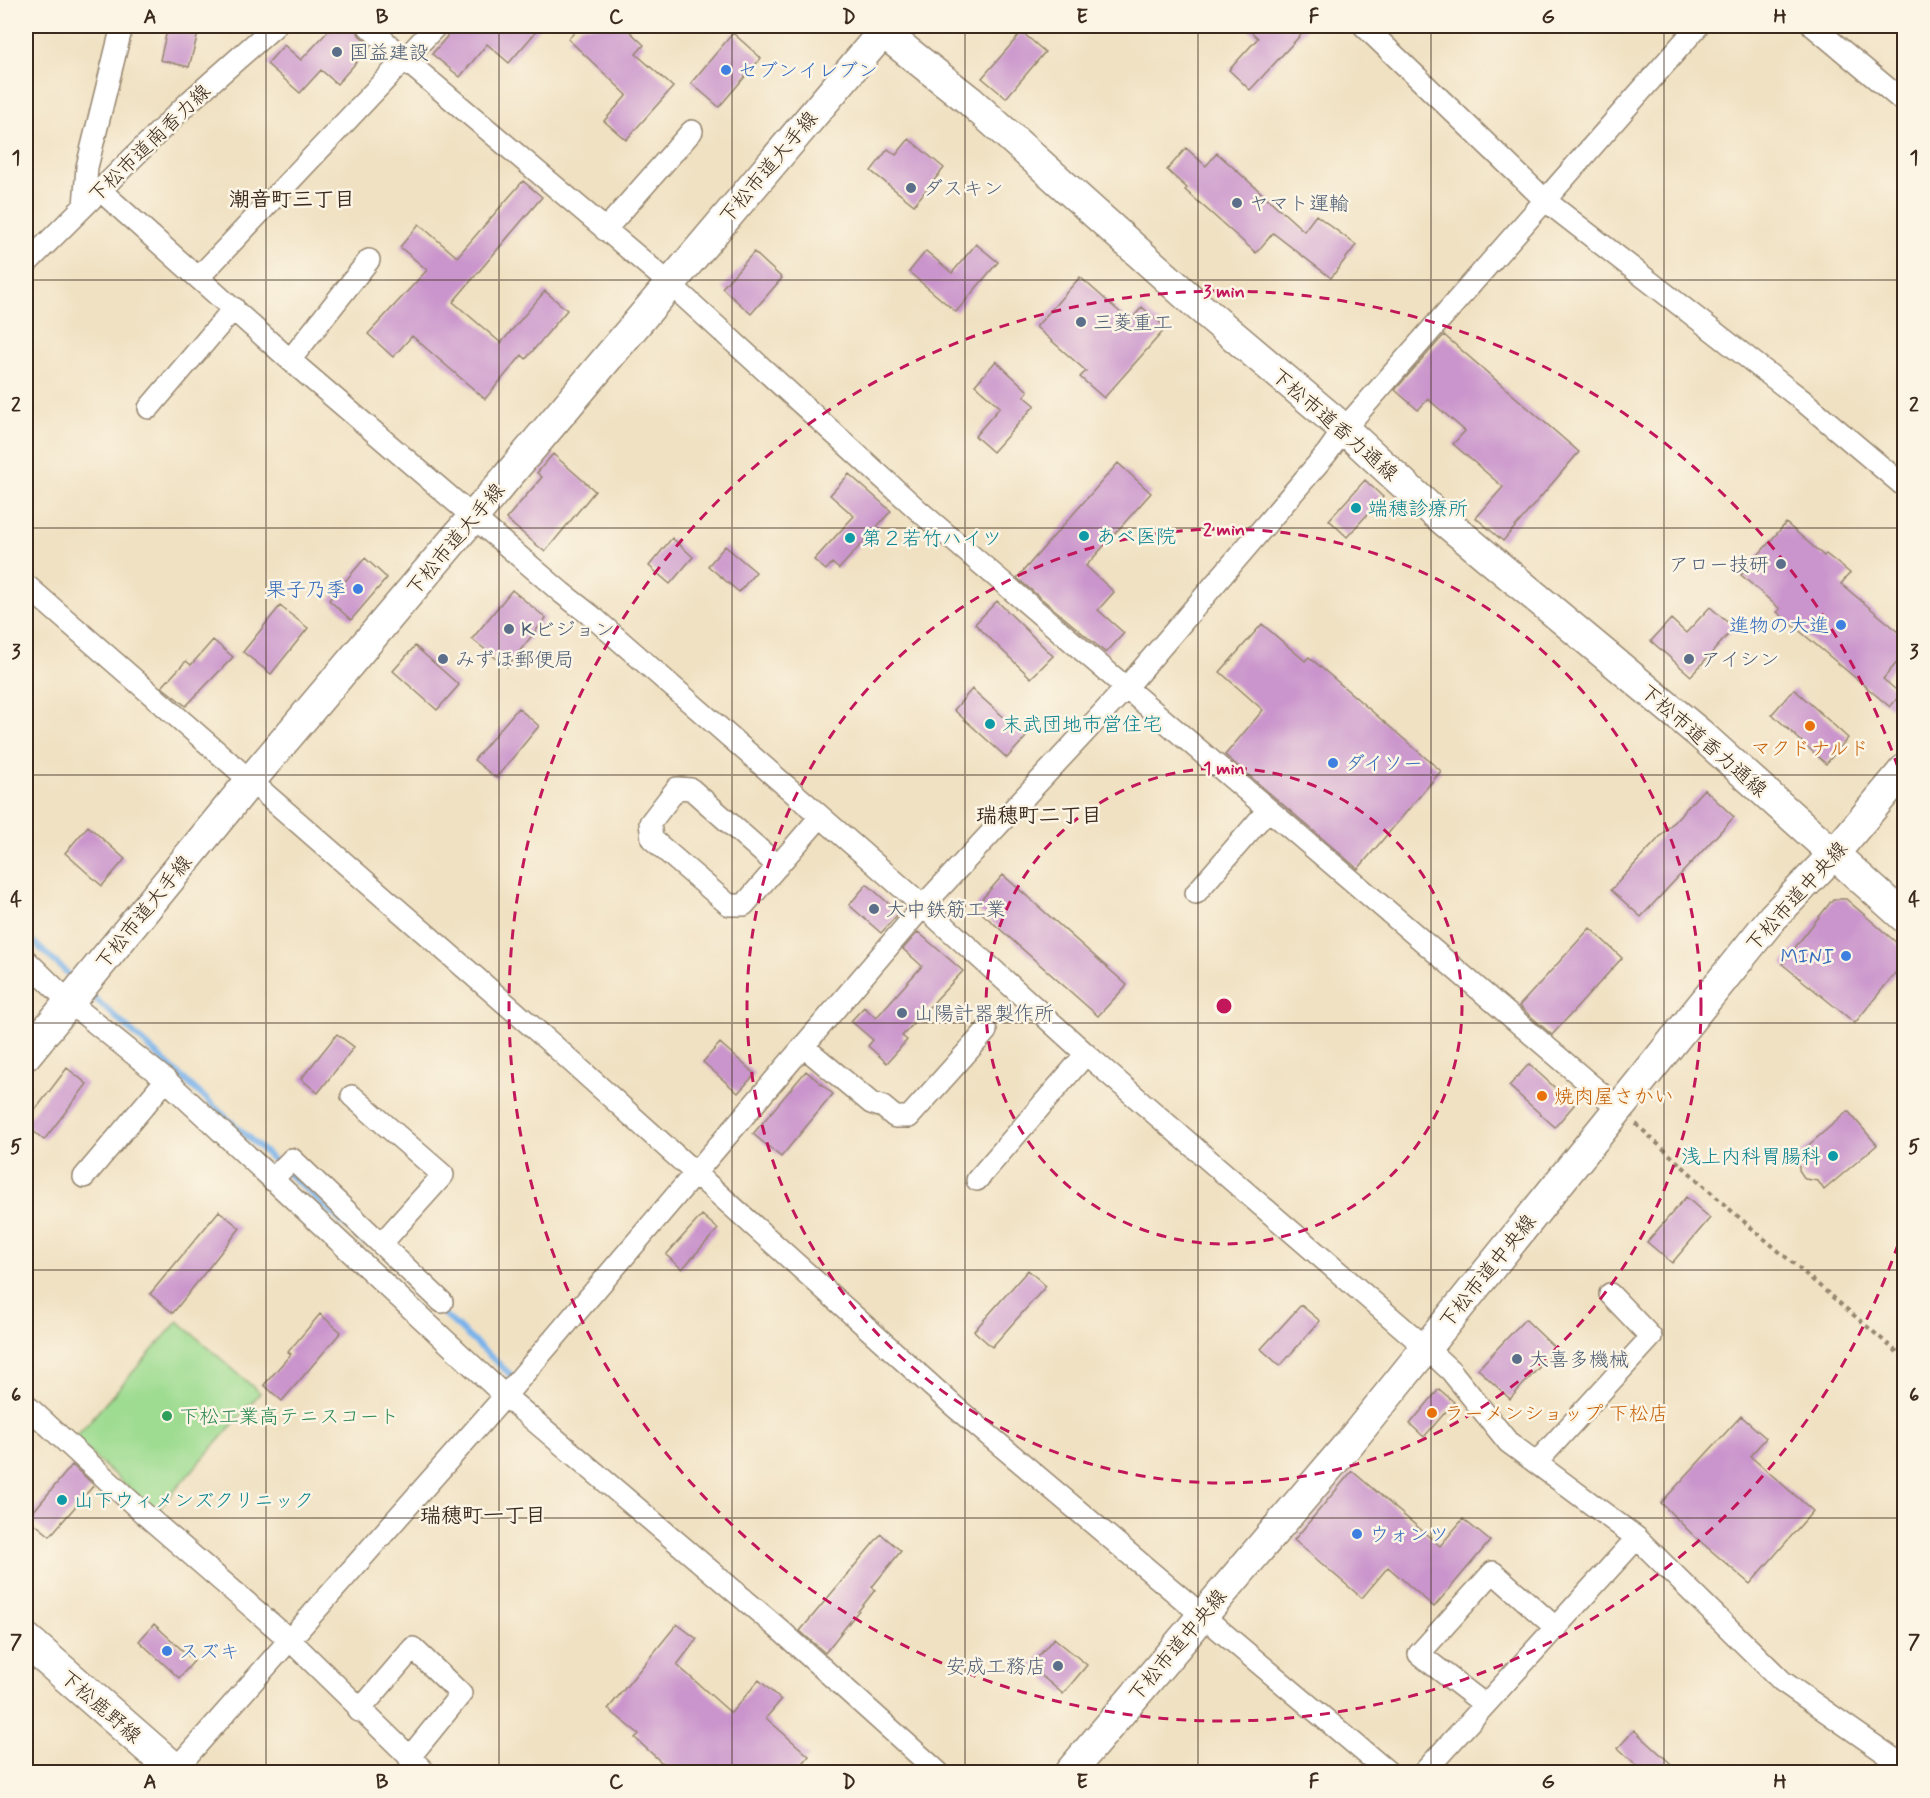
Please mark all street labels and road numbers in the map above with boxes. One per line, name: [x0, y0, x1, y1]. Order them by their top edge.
street label: 下松市道南香力線: [83, 79, 217, 209]
street label: 下松市道大手線: [714, 106, 824, 230]
street label: 下松市道香力通線: [1265, 362, 1403, 488]
street label: 下松市道大手線: [401, 478, 511, 602]
street label: 下松市道香力通線: [1634, 678, 1772, 804]
street label: 下松市道中央線: [1740, 836, 1854, 958]
street label: 下松市道大手線: [90, 850, 199, 976]
street label: 下松市道中央線: [1434, 1209, 1543, 1335]
street label: 下松市道中央線: [1123, 1584, 1233, 1708]
street label: 下松鹿野線: [53, 1664, 147, 1750]

